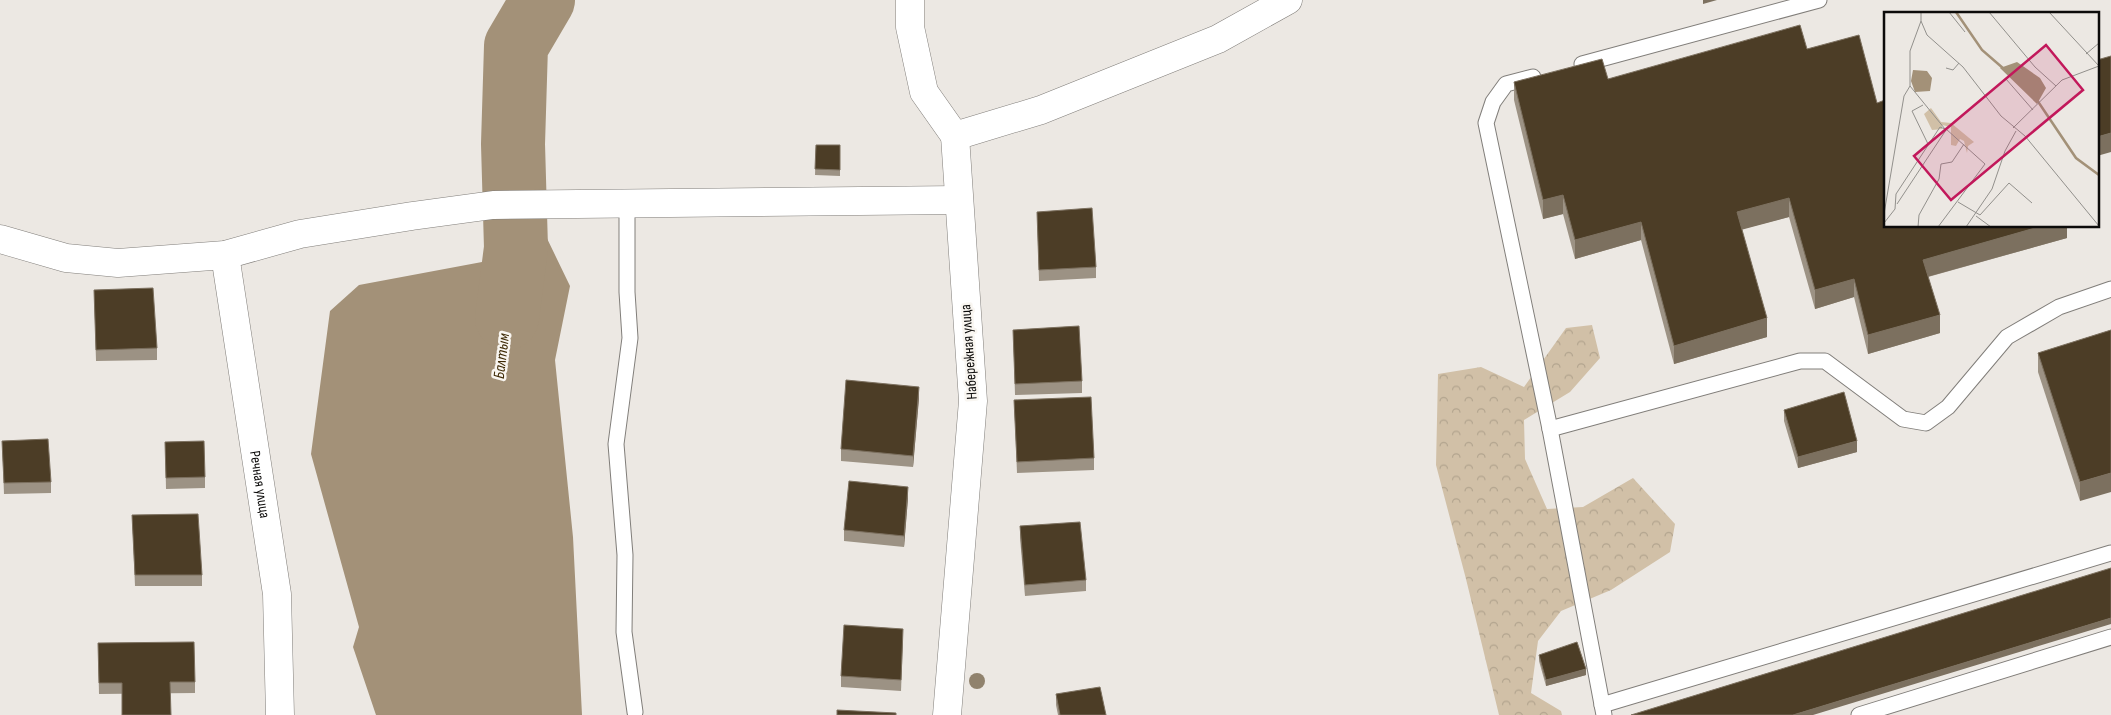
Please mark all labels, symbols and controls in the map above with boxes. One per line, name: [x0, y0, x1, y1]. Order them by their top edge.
inset map: [1884, 12, 2098, 228]
street label: Набережная улица: [956, 303, 982, 400]
water label: Балтым: [490, 332, 514, 380]
street label: Речная улица: [246, 449, 275, 520]

